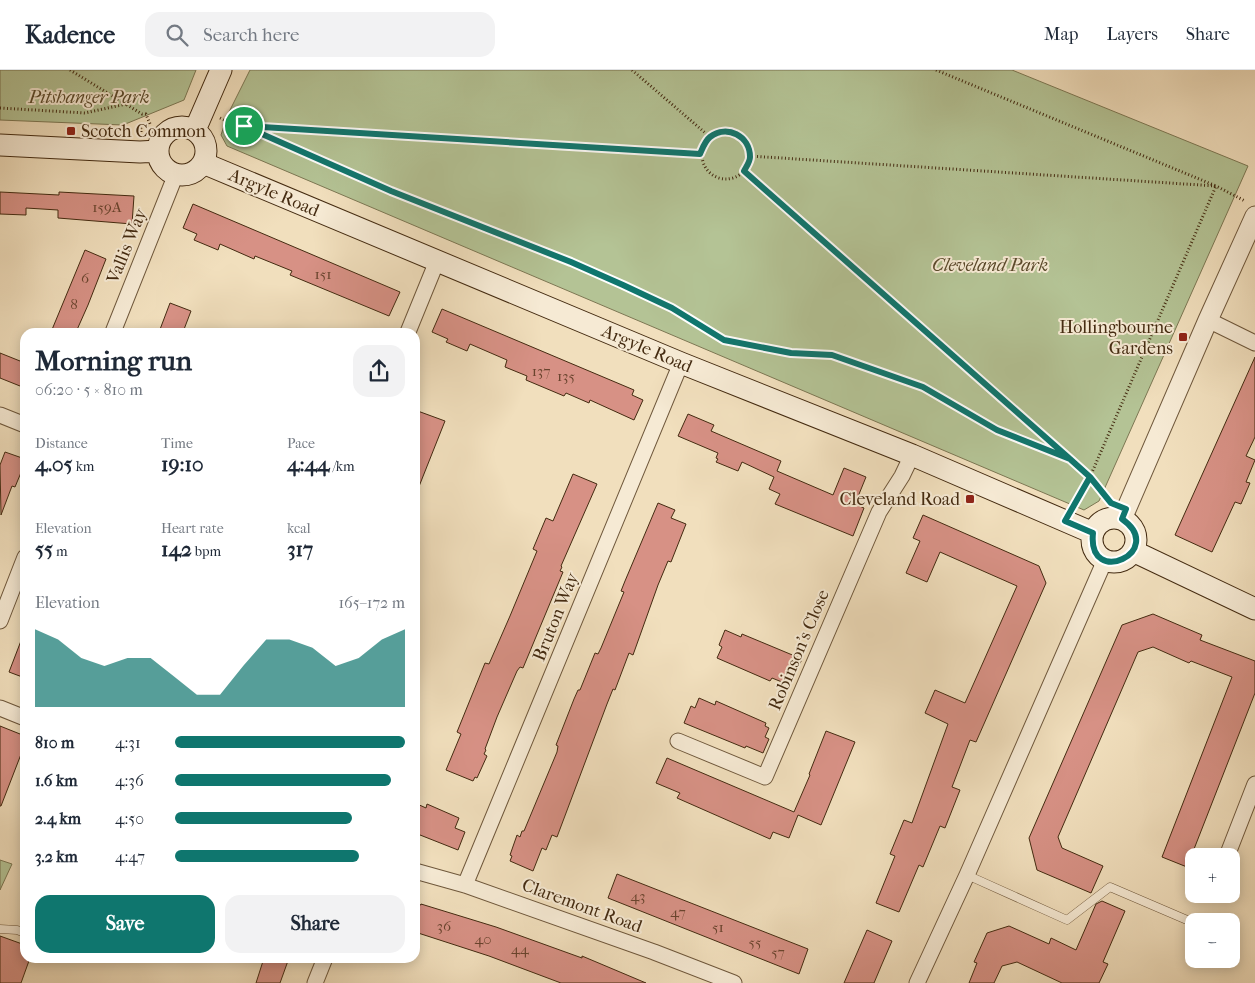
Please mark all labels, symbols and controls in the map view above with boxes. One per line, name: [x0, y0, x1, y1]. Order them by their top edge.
search box: [145, 12, 495, 57]
text: Kadence: [25, 21, 115, 49]
icon: search: [163, 21, 191, 49]
text: Search here: [203, 24, 299, 46]
text: Map: [1044, 24, 1078, 45]
text: Layers: [1106, 24, 1158, 45]
text: Share: [1186, 24, 1230, 45]
park label: Pitshanger Park: [28, 87, 150, 108]
pin: [223, 105, 265, 147]
icon: arrive: [230, 112, 258, 140]
place label: Scotch Common: [81, 121, 207, 142]
marker: Scotch Common: [65, 125, 77, 137]
street label: Argyle Road: [225, 164, 323, 222]
house number: 159A: [92, 198, 122, 216]
street label: Vallis Way: [102, 204, 152, 287]
park label: Cleveland Park: [932, 255, 1048, 276]
house number: 151: [314, 265, 332, 283]
house number: 6: [81, 269, 90, 287]
house number: 8: [70, 295, 78, 313]
place label: Hollingbourne Gardens: [1059, 317, 1173, 359]
street label: Argyle Road: [598, 320, 696, 378]
marker: Hollingbourne Gardens: [1177, 331, 1189, 343]
text: Morning run: [35, 344, 192, 377]
button: share: [353, 345, 405, 397]
house number: 137: [532, 362, 550, 380]
house number: 135: [557, 367, 575, 385]
text: 06:20 · 5 × 810 m: [35, 380, 143, 399]
text: Distance: [35, 435, 88, 452]
text: Time: [161, 435, 193, 452]
text: Pace: [287, 435, 315, 452]
text: 4.05: [35, 452, 73, 476]
text: 19:10: [161, 452, 204, 476]
text: 4:44: [287, 452, 329, 476]
text: km: [73, 458, 95, 475]
text: /km: [329, 458, 355, 475]
place label: Cleveland Road: [839, 489, 960, 510]
marker: Cleveland Road: [964, 493, 976, 505]
text: Elevation: [35, 520, 92, 537]
text: Heart rate: [161, 520, 224, 537]
text: kcal: [287, 520, 311, 537]
text: 55: [35, 537, 53, 561]
text: 142: [161, 537, 192, 561]
text: 317: [287, 537, 313, 561]
text: m: [53, 543, 68, 560]
text: bpm: [192, 543, 221, 560]
street label: Bruton Way: [529, 568, 584, 664]
street label: Robinson's Close: [764, 587, 834, 713]
text: Elevation: [35, 593, 100, 612]
text: 165–172 m: [338, 593, 405, 612]
text: 810 m: [35, 733, 74, 752]
text: 4:31: [115, 733, 141, 752]
text: 1.6 km: [35, 771, 77, 790]
text: 4:36: [115, 771, 144, 790]
text: 2.4 km: [35, 809, 81, 828]
text: 4:50: [115, 809, 144, 828]
text: 3.2 km: [35, 847, 78, 866]
text: 4:47: [115, 847, 145, 866]
map controls: [1185, 848, 1240, 968]
button: +: [1185, 848, 1240, 903]
street label: Claremont Road: [519, 875, 645, 938]
house number: 43: [630, 887, 646, 905]
button: Save: [35, 895, 215, 953]
button: Share: [225, 895, 405, 953]
house number: 47: [670, 903, 686, 921]
button: −: [1185, 913, 1240, 968]
house number: 36: [437, 917, 452, 935]
house number: 51: [712, 918, 724, 936]
house number: 40: [474, 930, 492, 948]
house number: 55: [749, 933, 761, 951]
house number: 44: [511, 940, 530, 958]
house number: 57: [771, 943, 785, 961]

